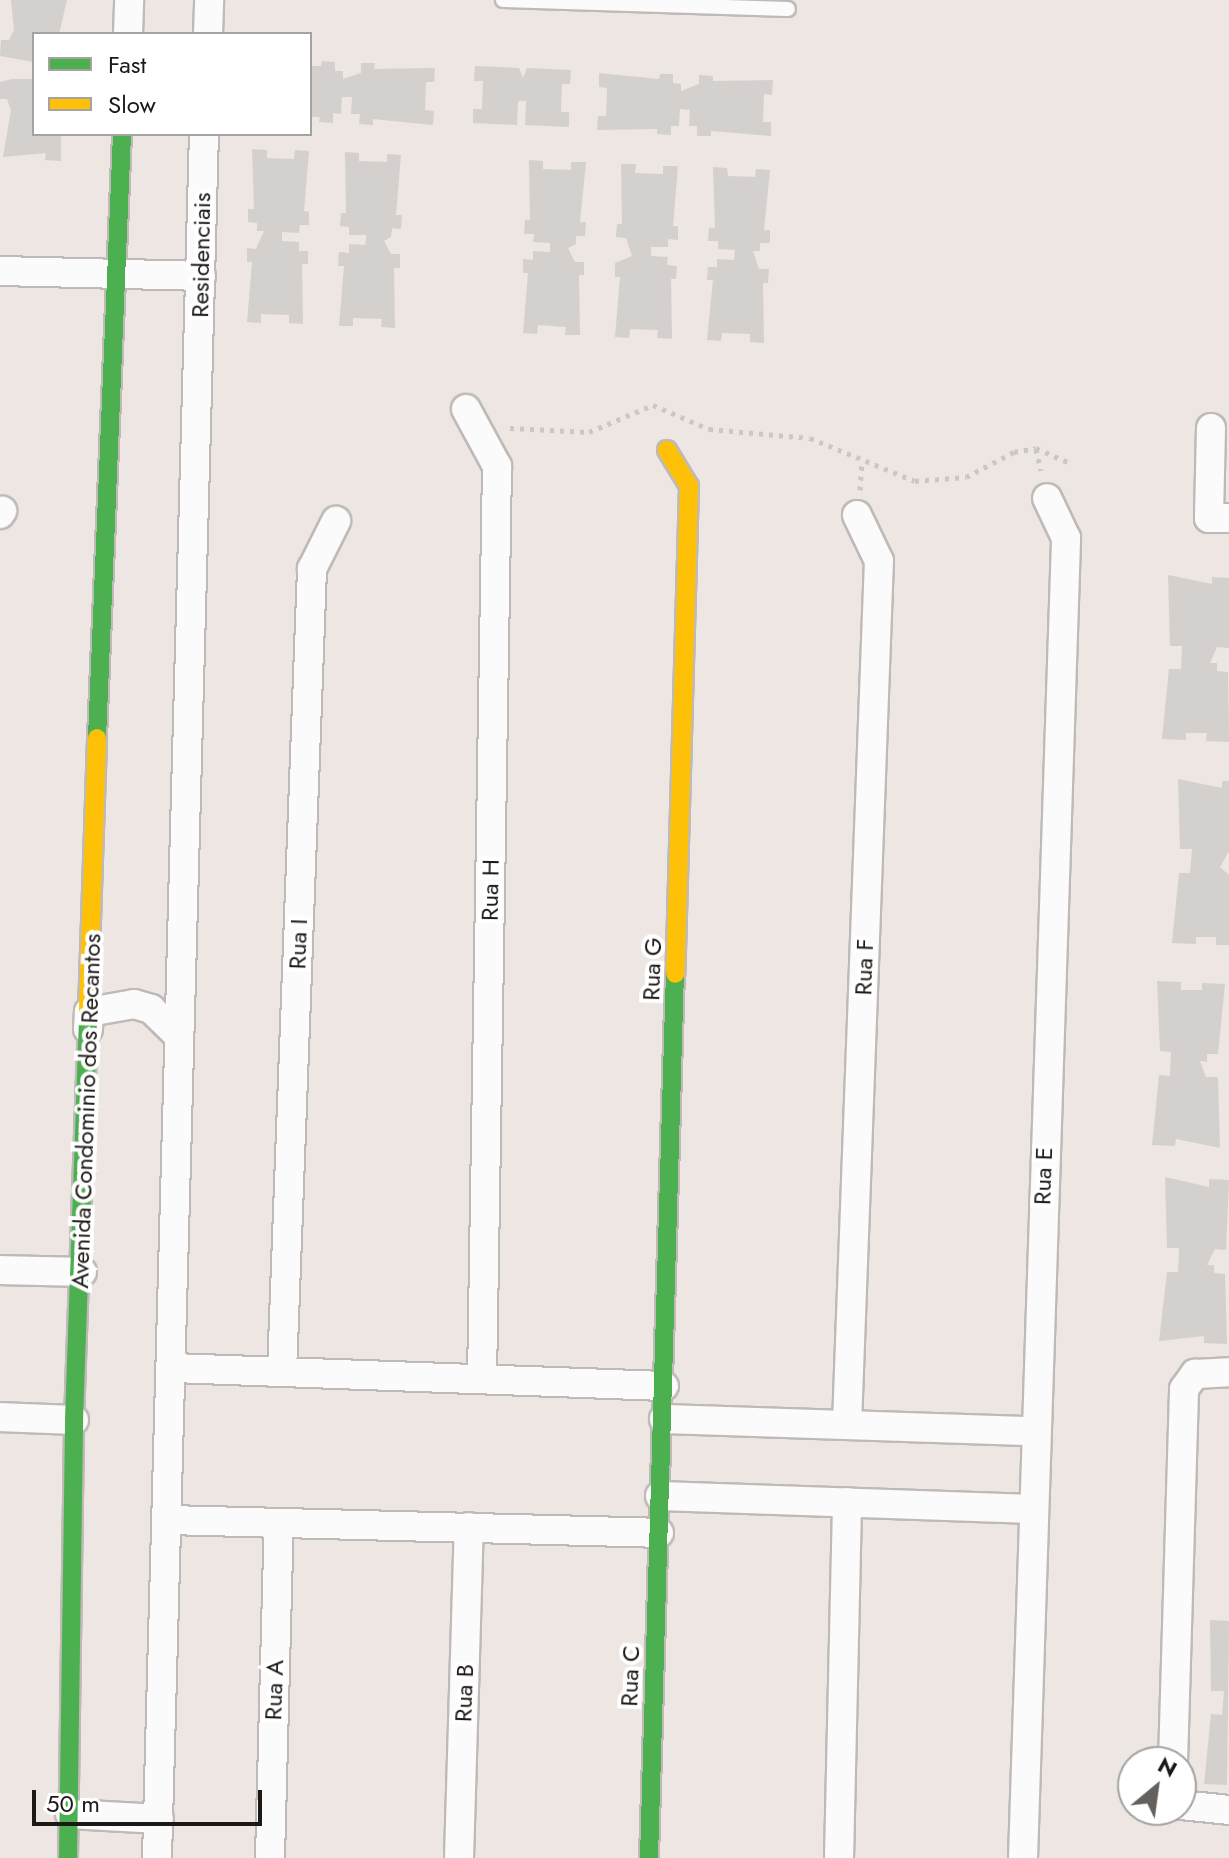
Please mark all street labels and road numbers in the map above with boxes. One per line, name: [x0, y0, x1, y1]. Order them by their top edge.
street label: Residenciais: [186, 192, 216, 318]
street label: Rua H: [475, 859, 505, 921]
street label: Rua I: [283, 918, 313, 970]
street label: Avenida Condominio dos Recantos: [65, 933, 107, 1289]
street label: Rua G: [637, 937, 667, 1001]
street label: Rua F: [849, 938, 879, 996]
street label: Rua E: [1028, 1147, 1058, 1205]
street label: Rua C: [615, 1645, 645, 1707]
street label: Rua A: [259, 1659, 289, 1721]
street label: Rua B: [449, 1663, 479, 1723]

